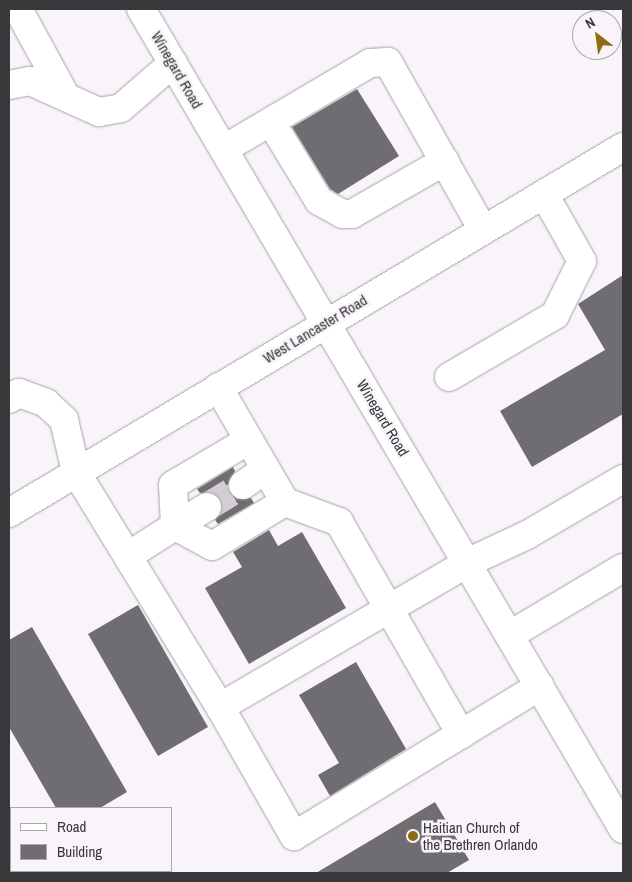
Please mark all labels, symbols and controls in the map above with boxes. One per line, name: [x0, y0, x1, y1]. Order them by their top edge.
north arrow: [572, 10, 622, 60]
text: N: [582, 13, 598, 33]
street label: Winegard Road: [148, 28, 206, 112]
street label: West Lancaster Road: [260, 291, 370, 367]
street label: Winegard Road: [353, 376, 413, 460]
legend: [10, 807, 172, 872]
text: Road: [57, 816, 86, 837]
place label: Haitian Church of the Brethren Orlando: [423, 818, 538, 853]
marker: Haitian Church of the Brethren Orlando: [407, 830, 419, 842]
text: Building: [57, 841, 102, 862]

